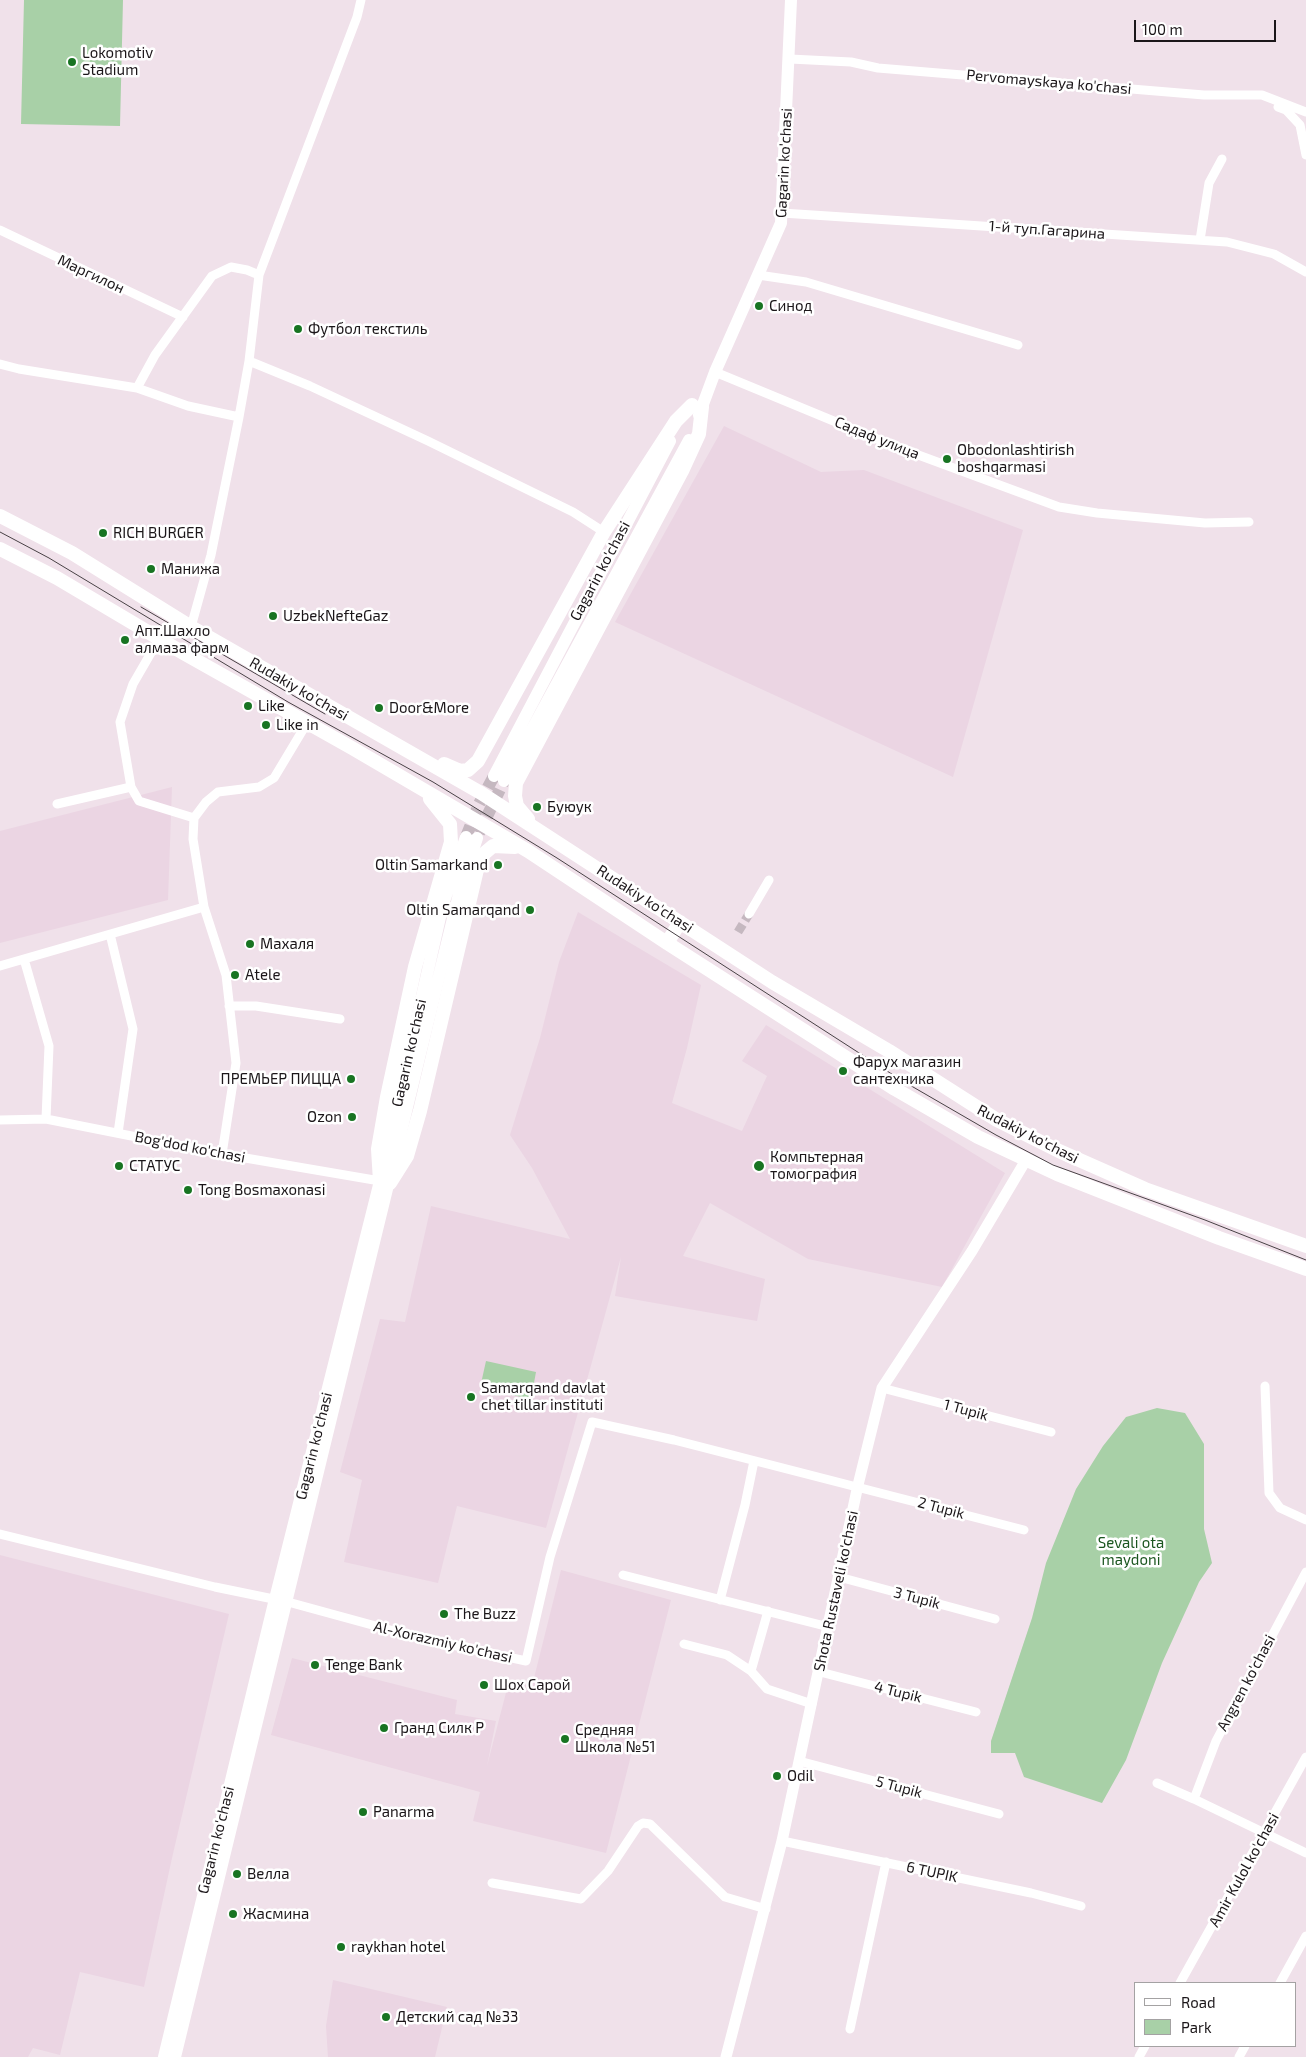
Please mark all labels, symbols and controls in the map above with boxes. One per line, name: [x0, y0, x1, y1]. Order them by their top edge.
scale bar: [1136, 10, 1278, 42]
text: 100 m: [1142, 20, 1183, 38]
place label: Lokomotiv Stadium: [82, 44, 153, 79]
marker: Lokomotiv Stadium: [66, 56, 78, 68]
street label: Pervomayskaya ko'chasi: [966, 66, 1132, 98]
street label: Gagarin ko'chasi: [772, 108, 796, 218]
street label: 1-й туп.Гагарина: [988, 217, 1106, 243]
street label: Маргилон: [55, 251, 127, 297]
place label: Синод: [769, 297, 812, 315]
marker: Синод: [753, 300, 765, 312]
place label: Футбол текстиль: [308, 320, 428, 338]
marker: Футбол текстиль: [292, 323, 304, 335]
street label: Садаф улица: [832, 413, 922, 463]
place label: Obodonlashtirish boshqarmasi: [957, 441, 1074, 476]
marker: Obodonlashtirish boshqarmasi: [941, 453, 953, 465]
street label: Gagarin ko'chasi: [566, 518, 634, 624]
place label: RICH BURGER: [113, 524, 204, 542]
marker: RICH BURGER: [97, 527, 109, 539]
place label: Манижа: [161, 560, 220, 578]
marker: Манижа: [145, 563, 157, 575]
place label: UzbekNefteGaz: [283, 607, 388, 625]
marker: UzbekNefteGaz: [267, 610, 279, 622]
place label: Апт.Шахло алмаза фарм: [135, 622, 229, 657]
marker: Апт.Шахло алмаза фарм: [119, 634, 131, 646]
street label: Rudakiy ko'chasi: [246, 653, 352, 725]
place label: Like: [258, 697, 285, 715]
place label: Door&More: [389, 699, 469, 717]
marker: Like: [242, 700, 254, 712]
marker: Door&More: [373, 702, 385, 714]
place label: Like in: [276, 716, 319, 734]
marker: Like in: [260, 719, 272, 731]
place label: Буюук: [547, 798, 592, 816]
marker: Буюук: [531, 801, 543, 813]
place label: Oltin Samarkand: [375, 856, 488, 874]
marker: Oltin Samarkand: [492, 859, 504, 871]
street label: Rudakiy ko'chasi: [593, 861, 697, 937]
place label: Oltin Samarqand: [406, 901, 520, 919]
marker: Oltin Samarqand: [524, 904, 536, 916]
place label: Махаля: [260, 935, 314, 953]
marker: Махаля: [244, 938, 256, 950]
place label: Atele: [245, 966, 280, 984]
marker: Atele: [229, 969, 241, 981]
street label: Gagarin ko'chasi: [388, 997, 430, 1109]
place label: Фарух магазин сантехника: [853, 1053, 961, 1088]
marker: Фарух магазин сантехника: [837, 1065, 849, 1077]
place label: ПРЕМЬЕР ПИЦЦА: [221, 1070, 341, 1088]
marker: ПРЕМЬЕР ПИЦЦА: [345, 1073, 357, 1085]
street label: Rudakiy ko'chasi: [974, 1101, 1082, 1167]
place label: Ozon: [307, 1108, 342, 1126]
marker: Ozon: [346, 1111, 358, 1123]
street label: Bog'dod ko'chasi: [133, 1127, 247, 1167]
place label: Компьтерная томография: [770, 1148, 863, 1183]
place label: СТАТУС: [129, 1157, 180, 1175]
marker: Компьтерная томография: [752, 1159, 766, 1173]
marker: СТАТУС: [113, 1160, 125, 1172]
place label: Tong Bosmaxonasi: [198, 1181, 325, 1199]
marker: Tong Bosmaxonasi: [182, 1184, 194, 1196]
place label: Samarqand davlat chet tillar instituti: [481, 1379, 605, 1414]
street label: Gagarin ko'chasi: [292, 1390, 336, 1502]
marker: Samarqand davlat chet tillar instituti: [465, 1391, 477, 1403]
street label: 1 Tupik: [942, 1395, 990, 1425]
street label: 2 Tupik: [916, 1493, 966, 1523]
street label: Shota Rustaveli ko'chasi: [810, 1509, 862, 1673]
park label: Sevali ota maydoni: [1098, 1534, 1164, 1569]
street label: 3 Tupik: [892, 1583, 942, 1613]
place label: The Buzz: [454, 1605, 516, 1623]
marker: The Buzz: [438, 1608, 450, 1620]
street label: Al-Xorazmiy ko'chasi: [372, 1617, 514, 1667]
street label: Angren ko'chasi: [1213, 1632, 1279, 1734]
place label: Tenge Bank: [325, 1656, 402, 1674]
marker: Tenge Bank: [309, 1659, 321, 1671]
place label: Шох Сарой: [494, 1676, 571, 1694]
street label: 4 Tupik: [872, 1677, 924, 1707]
marker: Шох Сарой: [478, 1679, 490, 1691]
place label: Гранд Силк Р: [394, 1719, 484, 1737]
place label: Средняя Школа №51: [575, 1721, 655, 1756]
marker: Гранд Силк Р: [378, 1722, 390, 1734]
marker: Средняя Школа №51: [559, 1733, 571, 1745]
place label: Оdil: [787, 1767, 814, 1785]
marker: Оdil: [771, 1770, 783, 1782]
street label: 5 Tupik: [874, 1772, 924, 1802]
street label: Gagarin ko'chasi: [194, 1784, 238, 1896]
place label: Panarma: [373, 1803, 434, 1821]
marker: Panarma: [357, 1806, 369, 1818]
street label: Amir Kulol ko'chasi: [1205, 1810, 1283, 1930]
street label: 6 TUPIK: [905, 1858, 959, 1886]
place label: Велла: [247, 1865, 290, 1883]
marker: Велла: [231, 1868, 243, 1880]
place label: Жасмина: [243, 1905, 309, 1923]
marker: Жасмина: [227, 1908, 239, 1920]
place label: raykhan hotel: [351, 1938, 445, 1956]
marker: raykhan hotel: [335, 1941, 347, 1953]
legend: [1134, 1982, 1296, 2047]
text: Road: [1181, 1993, 1216, 2011]
place label: Детский сад №33: [396, 2008, 518, 2026]
marker: Детский сад №33: [380, 2011, 392, 2023]
text: Park: [1181, 2018, 1212, 2036]

